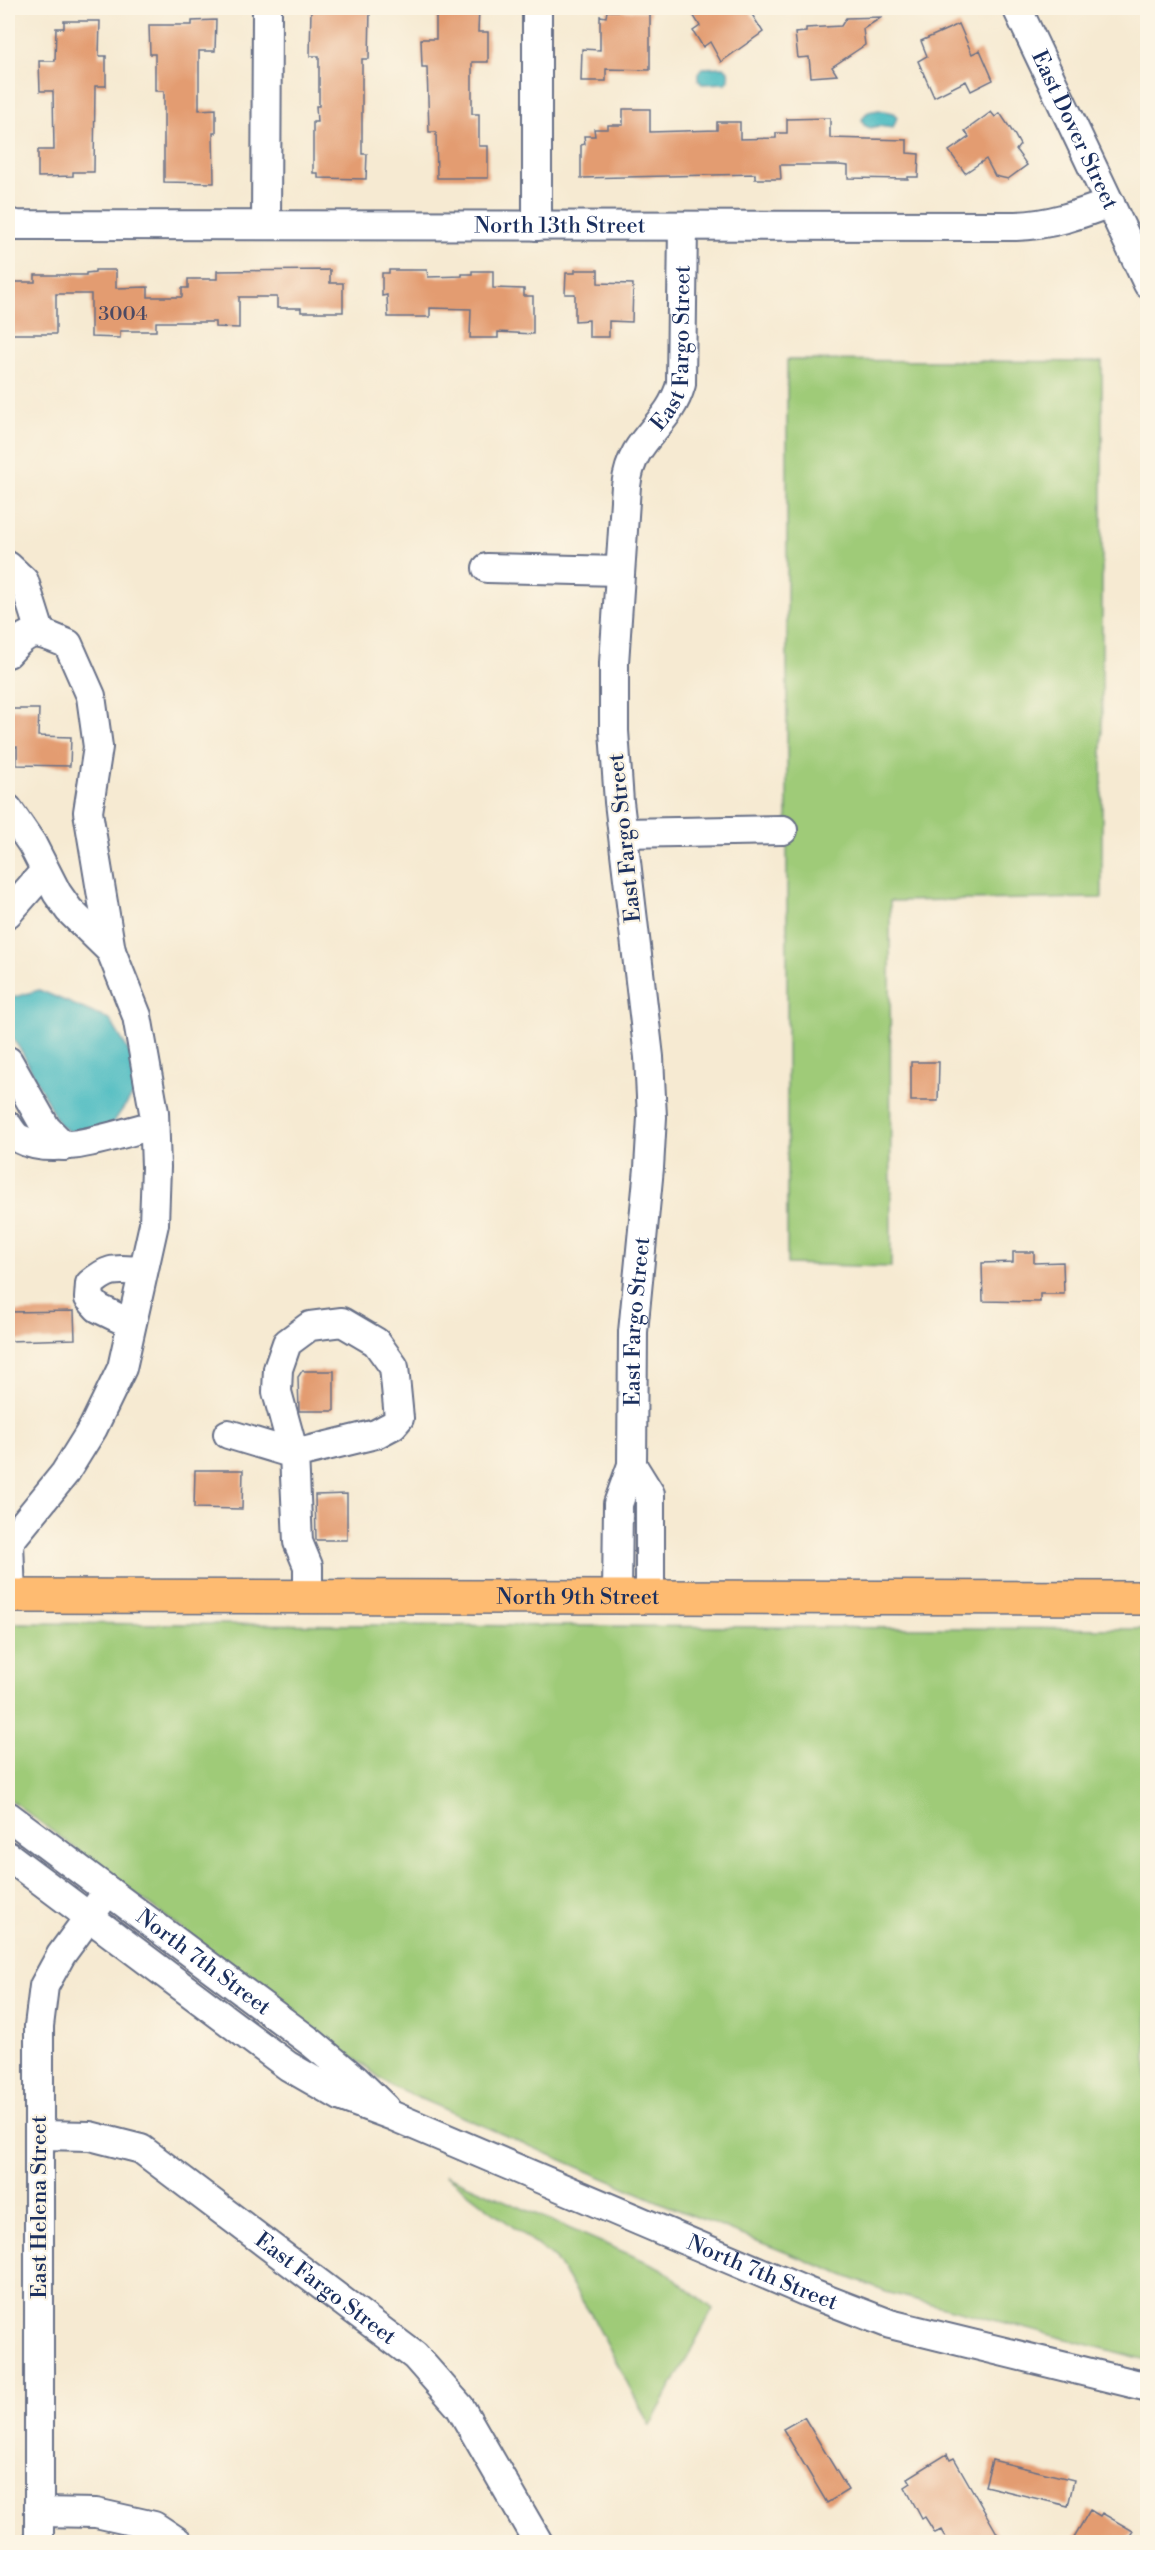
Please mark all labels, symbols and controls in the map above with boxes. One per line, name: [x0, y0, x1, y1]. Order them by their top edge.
street label: East Dover Street: [1026, 46, 1124, 214]
street label: North 13th Street: [474, 212, 646, 239]
street label: East Fargo Street: [645, 265, 696, 436]
house number: 3004: [98, 302, 148, 327]
street label: East Fargo Street: [603, 752, 647, 924]
street label: East Fargo Street: [619, 1235, 656, 1407]
street label: North 9th Street: [496, 1583, 660, 1611]
street label: North 7th Street: [131, 1903, 276, 2021]
street label: East Helena Street: [26, 2115, 53, 2299]
street label: East Fargo Street: [250, 2226, 402, 2351]
street label: North 7th Street: [683, 2229, 842, 2316]

